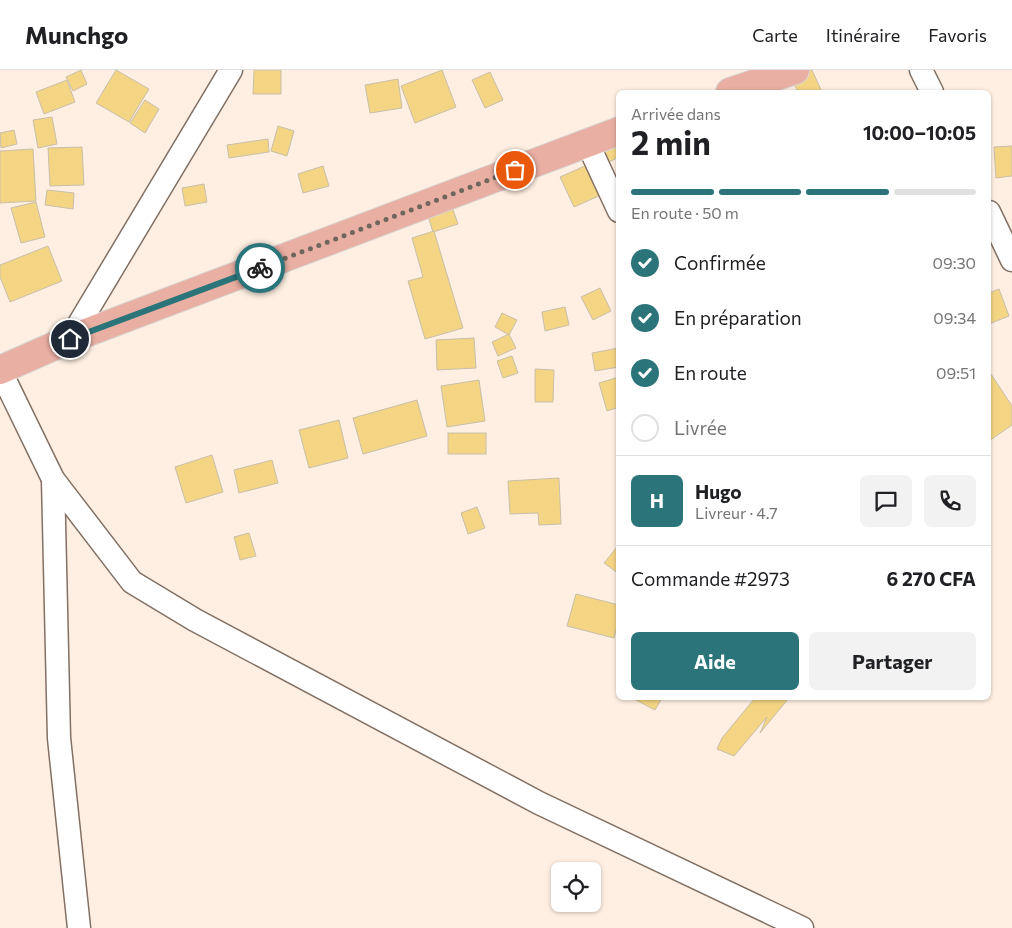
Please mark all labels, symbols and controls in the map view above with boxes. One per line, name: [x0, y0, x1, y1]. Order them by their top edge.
text: Munchgo: [25, 20, 128, 49]
text: Carte: [752, 24, 798, 46]
text: Itinéraire: [826, 24, 900, 46]
text: Favoris: [928, 24, 987, 46]
text: Arrivée dans: [631, 104, 721, 123]
text: 10:00–10:05: [863, 121, 976, 144]
text: 2 min: [631, 122, 711, 162]
pin: [494, 149, 536, 191]
icon: bag: [501, 156, 529, 184]
text: En route · 50 m: [631, 203, 739, 222]
courier: [235, 243, 285, 293]
icon: check: [631, 249, 659, 277]
text: Confirmée: [674, 251, 766, 274]
text: 09:30: [933, 253, 976, 272]
icon: bike: [246, 254, 274, 282]
icon: check: [631, 304, 659, 332]
text: En préparation: [674, 306, 802, 329]
text: 09:34: [933, 308, 976, 327]
pin: [49, 318, 91, 360]
icon: home: [56, 325, 84, 353]
icon: check: [631, 359, 659, 387]
text: En route: [674, 361, 747, 384]
text: 09:51: [936, 363, 976, 382]
text: Livrée: [674, 416, 727, 439]
button: chat: [860, 475, 912, 527]
button: phone: [924, 475, 976, 527]
text: Hugo: [695, 480, 742, 503]
text: H: [650, 489, 664, 512]
text: Livreur · 4.7: [695, 503, 778, 522]
text: Commande #2973: [631, 567, 790, 590]
text: 6 270 CFA: [887, 567, 976, 590]
button: Aide: [631, 632, 799, 690]
button: Partager: [809, 632, 976, 690]
map controls: [551, 862, 601, 912]
button: locate: [551, 862, 601, 912]

